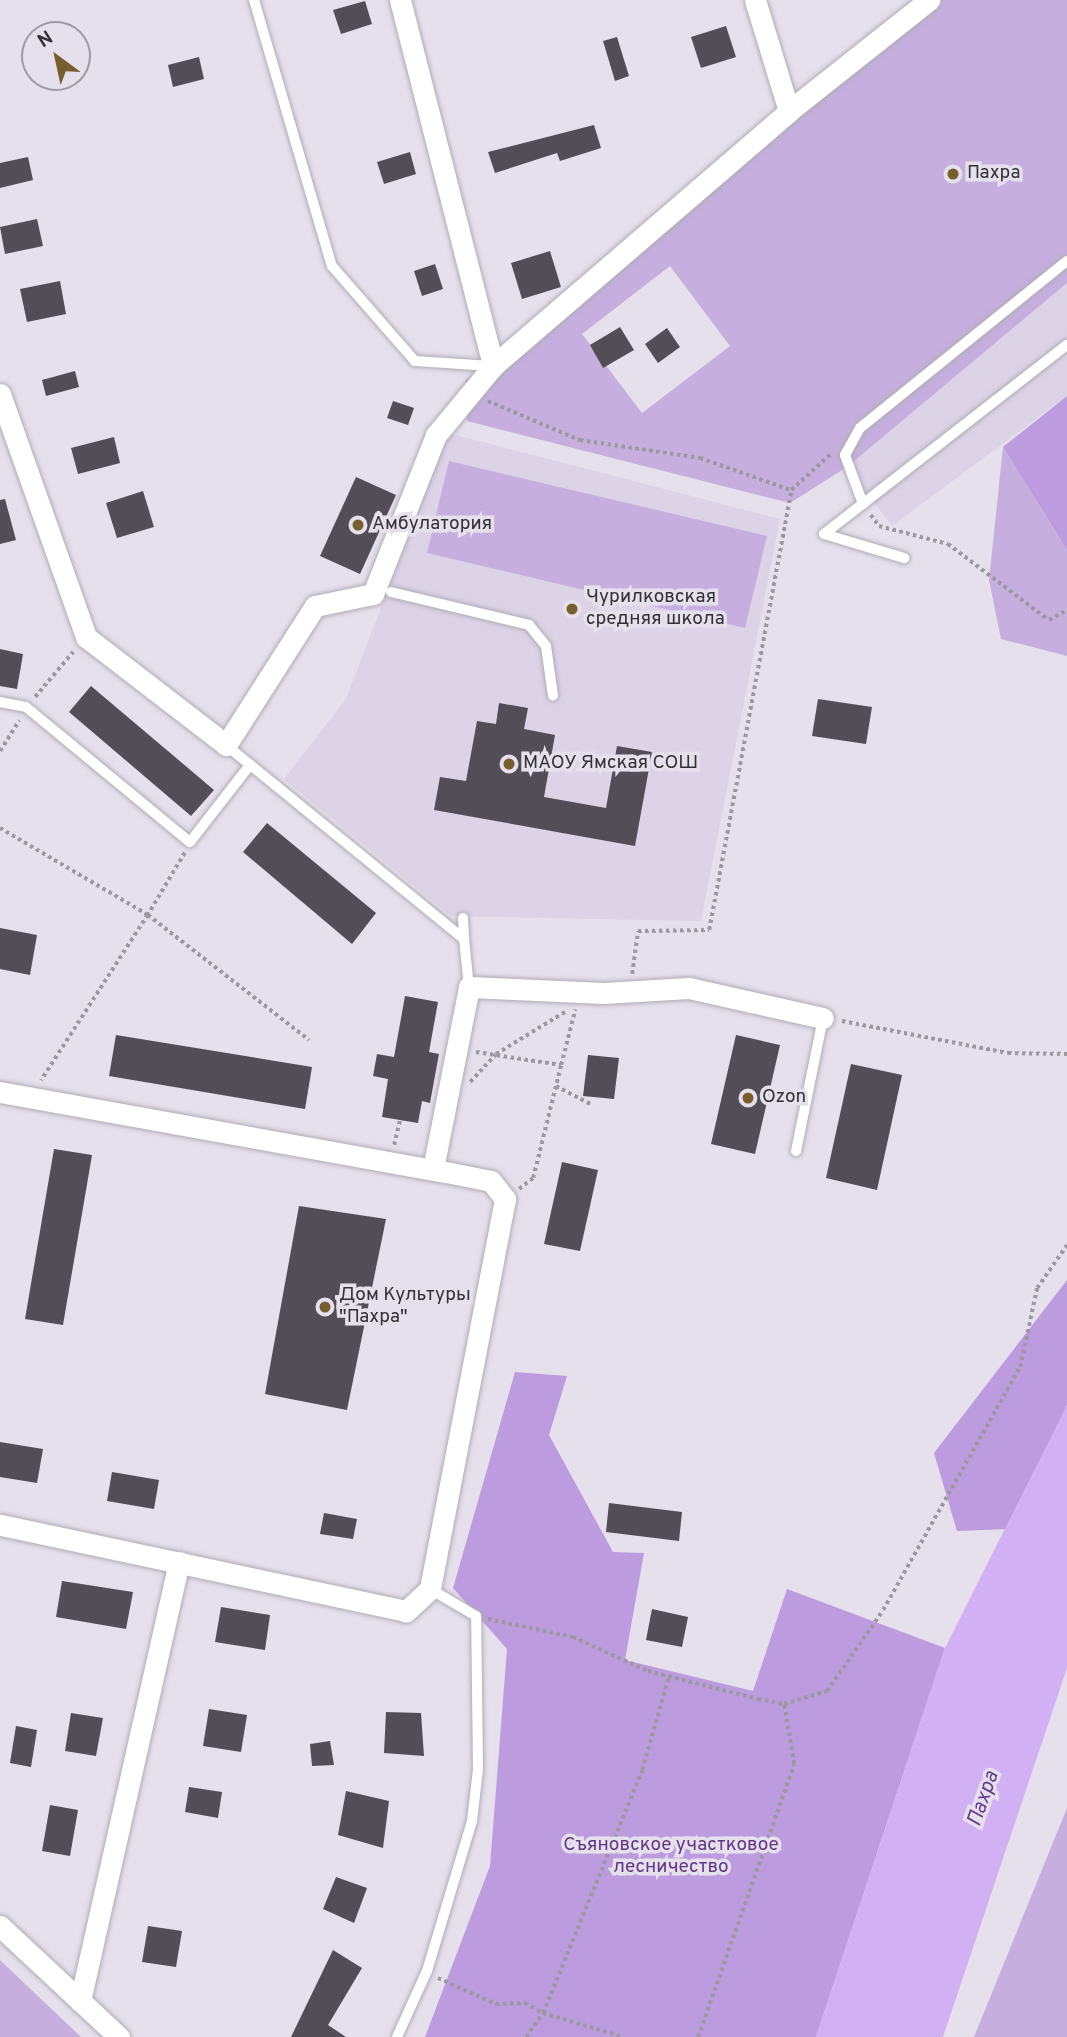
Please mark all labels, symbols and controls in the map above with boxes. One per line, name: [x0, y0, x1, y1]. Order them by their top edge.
north arrow: [21, 21, 91, 91]
text: N: [33, 26, 58, 54]
place label: Пахра: [967, 163, 1020, 185]
marker: Пахра: [945, 166, 961, 182]
place label: Амбулатория: [372, 514, 492, 536]
marker: Амбулатория: [350, 517, 366, 533]
place label: Чурилковская средняя школа: [586, 587, 725, 631]
marker: Чурилковская средняя школа: [564, 601, 580, 617]
place label: МАОУ Ямская СОШ: [523, 753, 699, 775]
marker: МАОУ Ямская СОШ: [501, 756, 517, 772]
place label: Ozon: [762, 1087, 806, 1109]
marker: Ozon: [740, 1090, 756, 1106]
place label: Дом Культуры "Пахра": [339, 1285, 471, 1329]
marker: Дом Культуры "Пахра": [317, 1299, 333, 1315]
water label: Пахра: [963, 1768, 1005, 1830]
park label: Съяновское участковое лесничество: [563, 1835, 779, 1879]

